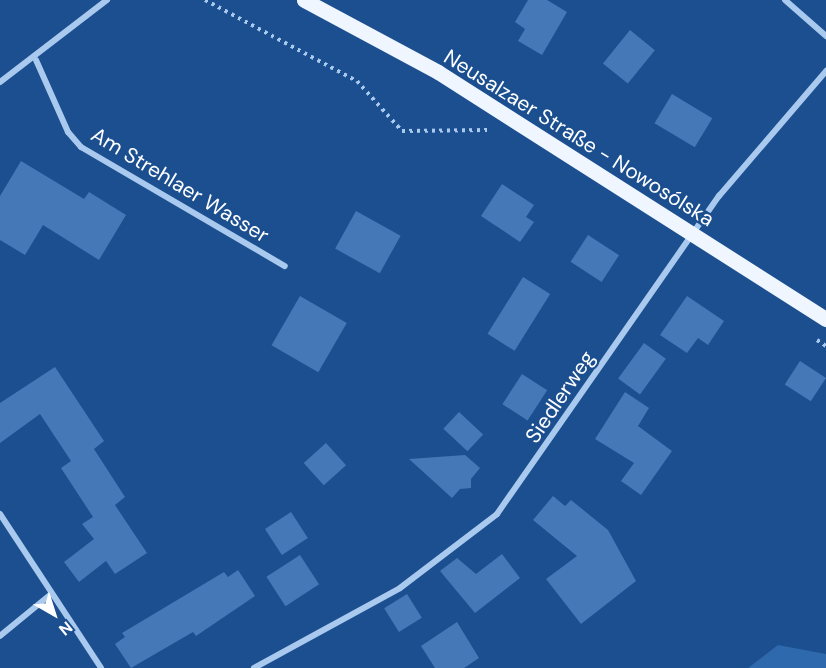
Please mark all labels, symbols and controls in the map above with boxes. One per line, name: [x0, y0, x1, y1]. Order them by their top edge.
street label: Neusalzaer Straße - Nowosólska: [439, 44, 719, 232]
street label: Am Strehlaer Wasser: [87, 122, 273, 248]
street label: Siedlerweg: [520, 346, 600, 448]
north arrow: [24, 584, 84, 644]
text: N: [55, 617, 77, 640]

